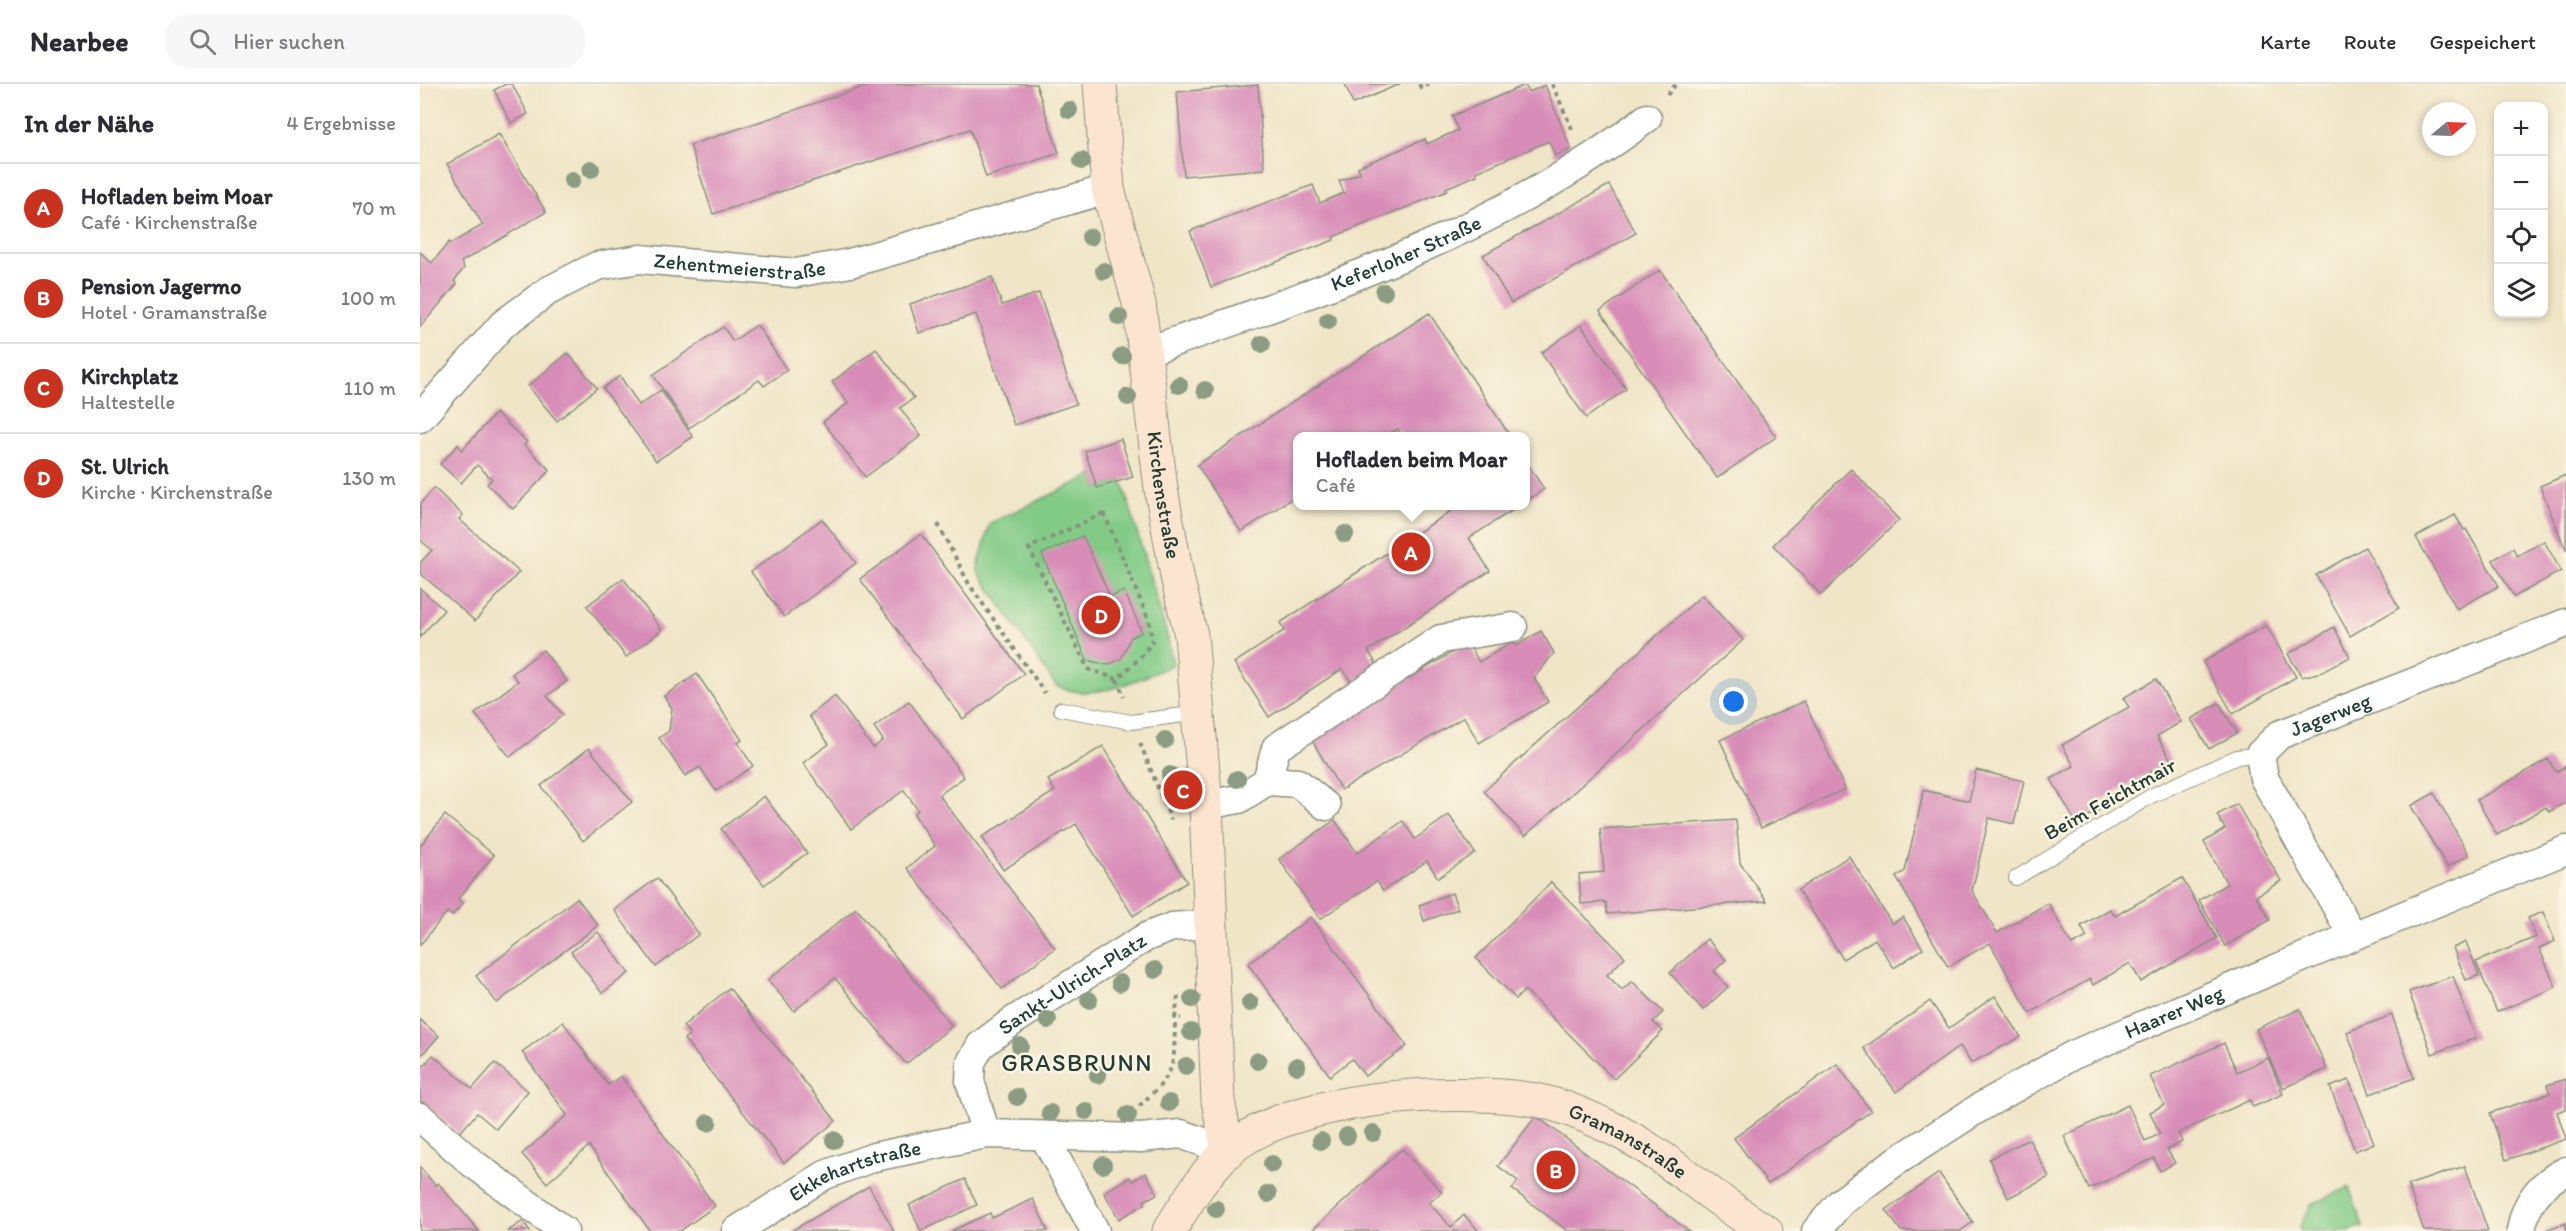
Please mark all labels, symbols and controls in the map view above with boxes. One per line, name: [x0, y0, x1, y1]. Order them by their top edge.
search box: [165, 14, 585, 68]
text: Nearbee: [30, 24, 129, 58]
icon: search: [186, 25, 219, 58]
text: Hier suchen: [234, 28, 345, 55]
text: Karte: [2260, 29, 2311, 54]
text: Route: [2344, 29, 2397, 54]
text: Gespeichert: [2430, 29, 2536, 54]
north arrow: [2422, 102, 2476, 156]
map controls: [2494, 102, 2548, 318]
button: +: [2494, 102, 2548, 156]
text: In der Nähe: [24, 107, 154, 139]
text: 4 Ergebnisse: [286, 111, 396, 135]
button: −: [2494, 156, 2548, 210]
text: Hofladen beim Moar: [81, 183, 272, 210]
text: A: [37, 196, 50, 220]
text: 70 m: [352, 196, 396, 220]
street label: Keferloher Straße: [1327, 209, 1485, 296]
text: Café · Kirchenstraße: [81, 210, 257, 234]
button: locate: [2494, 210, 2548, 264]
street label: Zehentmeierstraße: [653, 247, 828, 286]
button: layers: [2494, 264, 2548, 318]
text: Pension Jagermo: [81, 273, 241, 300]
text: B: [37, 286, 50, 310]
text: 100 m: [341, 286, 396, 310]
text: Hotel · Gramanstraße: [81, 300, 267, 324]
text: Kirchplatz: [81, 363, 178, 390]
text: C: [37, 376, 50, 400]
text: 110 m: [344, 376, 396, 400]
text: Haltestelle: [81, 390, 175, 414]
street label: Kirchenstraße: [1142, 430, 1187, 561]
popup: [1293, 432, 1530, 510]
text: Hofladen beim Moar: [1316, 446, 1507, 473]
text: St. Ulrich: [81, 453, 169, 480]
text: D: [37, 466, 50, 490]
text: 130 m: [342, 466, 396, 490]
text: Café: [1316, 473, 1356, 497]
text: Kirche · Kirchenstraße: [81, 480, 273, 504]
pin: A: [1392, 530, 1430, 574]
pin: D: [1082, 592, 1120, 638]
your location: [1719, 687, 1748, 716]
street label: Jagerweg: [2286, 687, 2375, 741]
street label: Beim Feichtmair: [2039, 752, 2181, 845]
pin: C: [1164, 768, 1203, 812]
street label: Sankt-Ulrich-Platz: [993, 927, 1151, 1040]
street label: Haarer Weg: [2121, 979, 2227, 1044]
district label: GRASBRUNN: [1001, 1048, 1153, 1077]
street label: Gramanstraße: [1565, 1098, 1692, 1184]
street label: Ekkehartstraße: [784, 1135, 923, 1207]
pin: B: [1536, 1148, 1576, 1192]

